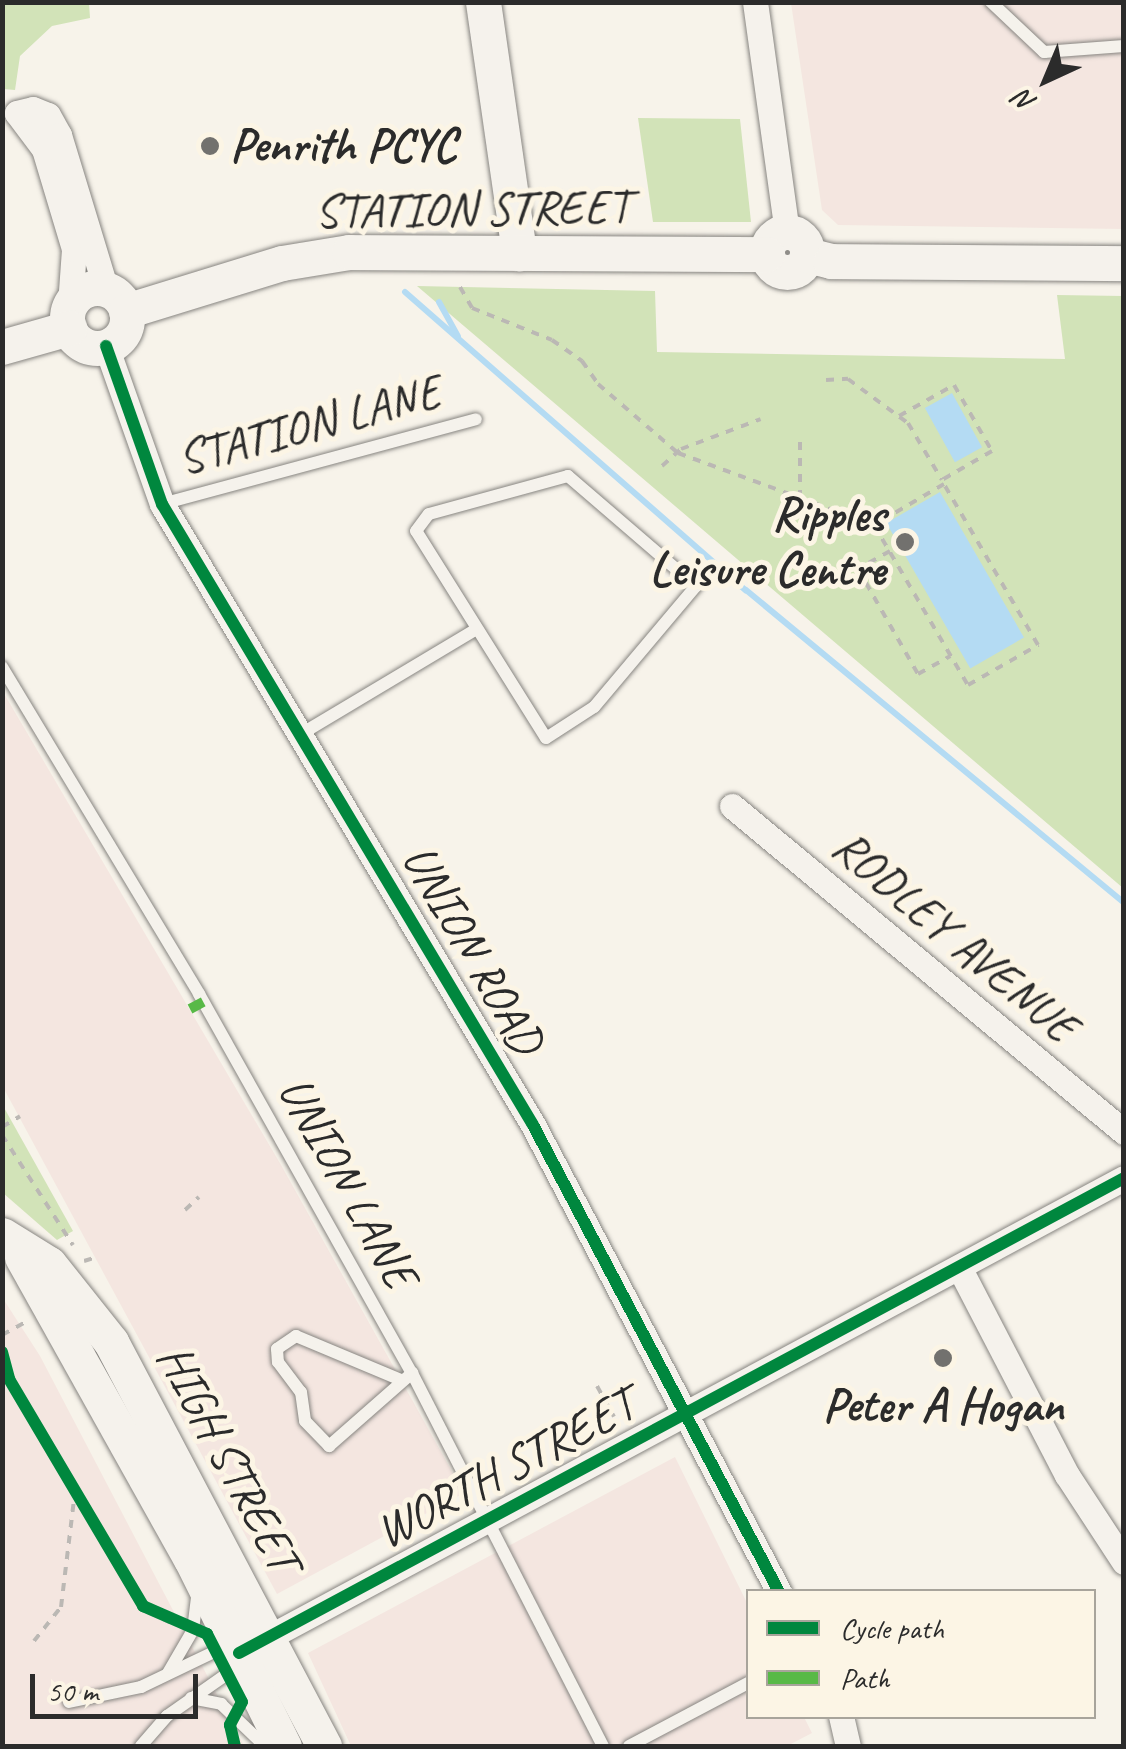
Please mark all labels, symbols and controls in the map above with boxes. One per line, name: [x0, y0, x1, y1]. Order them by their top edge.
north arrow: [996, 30, 1096, 130]
text: N: [1006, 83, 1043, 121]
place label: Penrith PCYC: [230, 117, 456, 175]
marker: Penrith PCYC: [199, 135, 221, 157]
street label: STATION STREET: [315, 177, 629, 241]
street label: STATION LANE: [171, 362, 447, 488]
place label: Ripples Leisure Centre: [649, 485, 885, 598]
marker: Ripples Leisure Centre: [894, 531, 916, 553]
street label: RODLEY AVENUE: [821, 817, 1089, 1055]
street label: UNION ROAD: [390, 833, 556, 1065]
street label: UNION LANE: [267, 1067, 429, 1297]
street label: HIGH STREET: [145, 1334, 313, 1582]
marker: Peter A Hogan: [930, 1345, 956, 1371]
street label: WORTH STREET: [366, 1376, 644, 1560]
place label: Peter A Hogan: [824, 1377, 1062, 1435]
legend: [746, 1589, 1096, 1719]
text: Cycle path: [840, 1609, 944, 1647]
scale bar: [35, 1654, 202, 1716]
text: Path: [840, 1659, 889, 1697]
text: 50 m: [47, 1672, 98, 1710]

